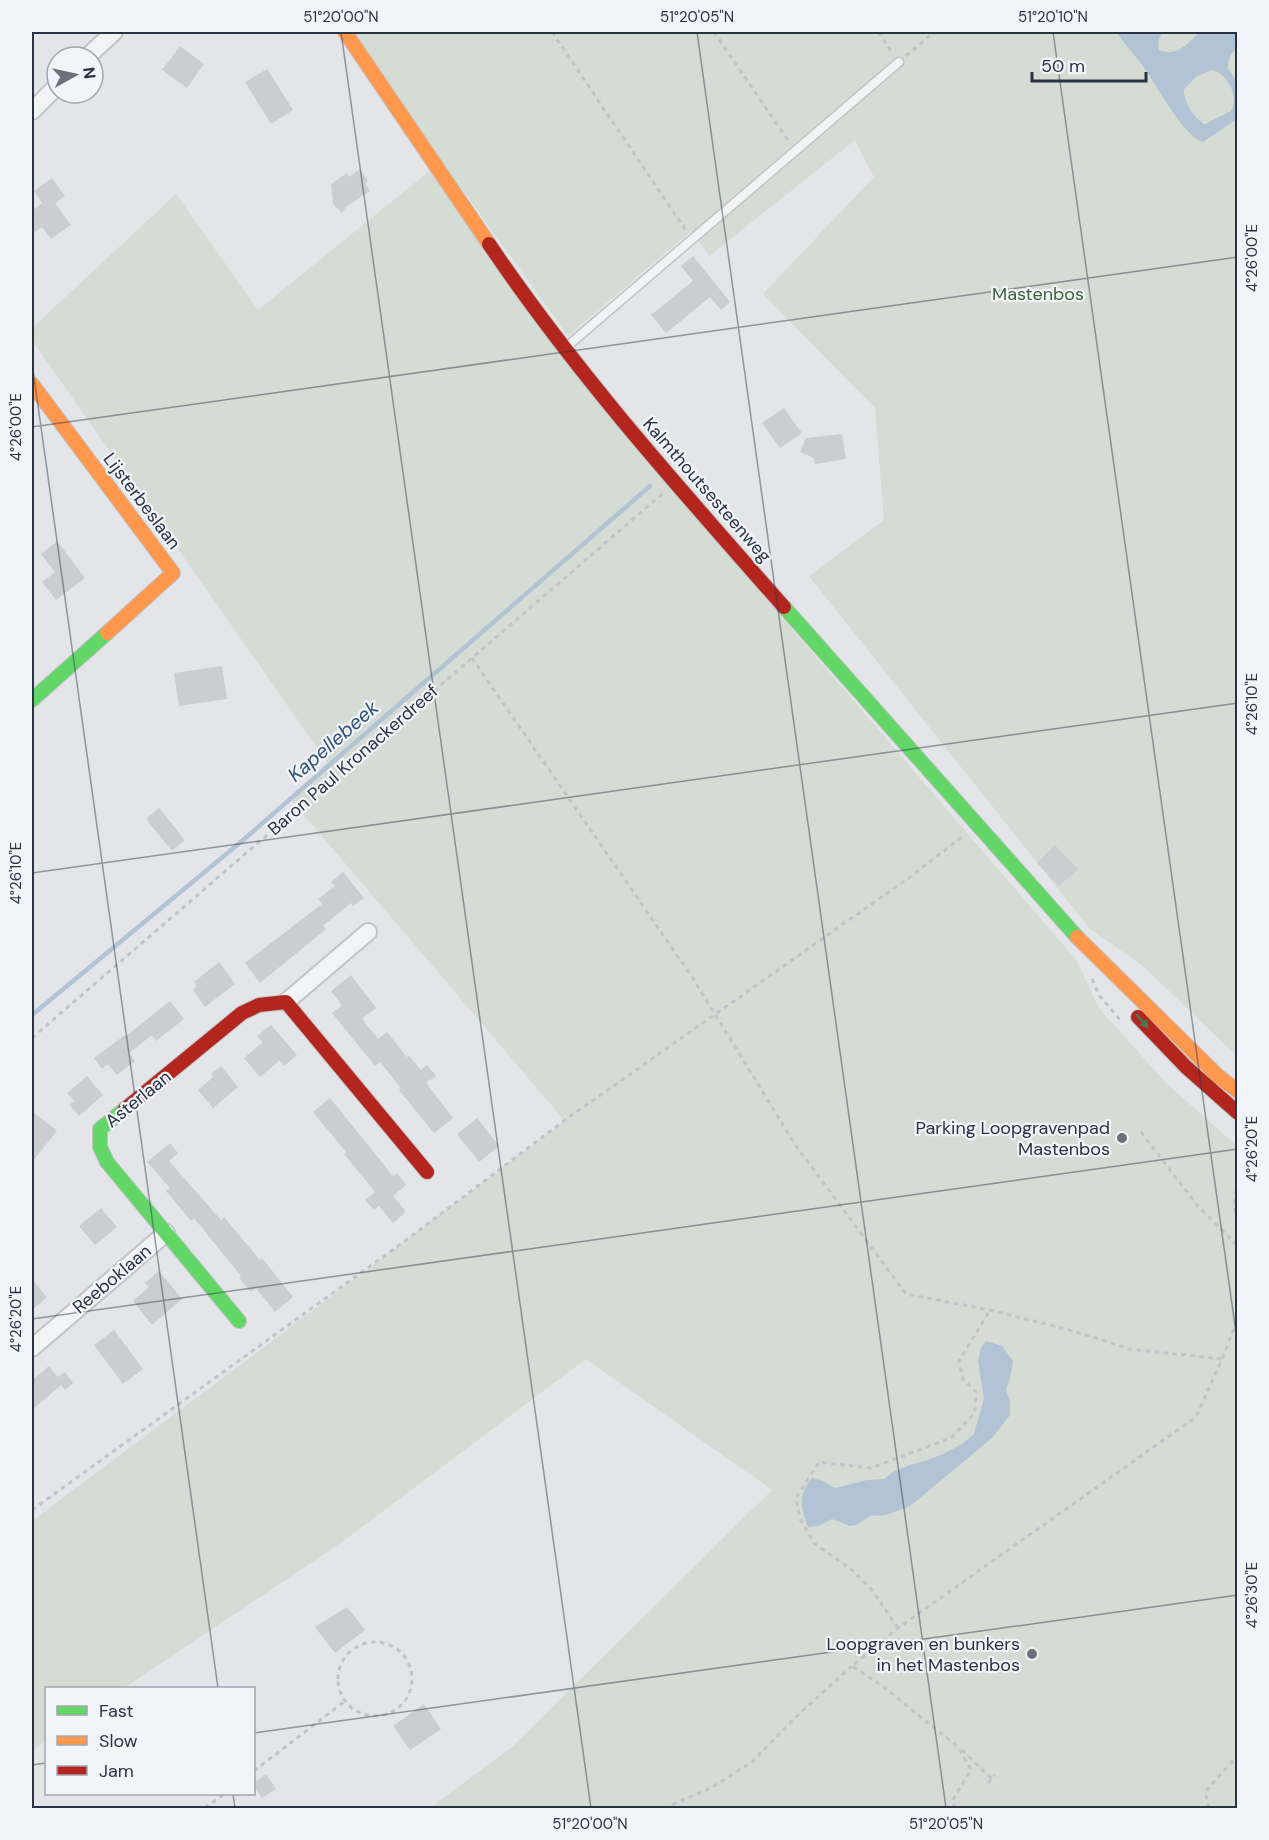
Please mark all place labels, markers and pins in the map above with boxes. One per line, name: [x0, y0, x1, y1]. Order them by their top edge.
place label: Parking Loopgravenpad Mastenbos: [916, 1116, 1110, 1161]
marker: Parking Loopgravenpad Mastenbos: [1115, 1131, 1129, 1145]
place label: Loopgraven en bunkers in het Mastenbos: [827, 1632, 1020, 1677]
marker: Loopgraven en bunkers in het Mastenbos: [1025, 1647, 1039, 1661]

